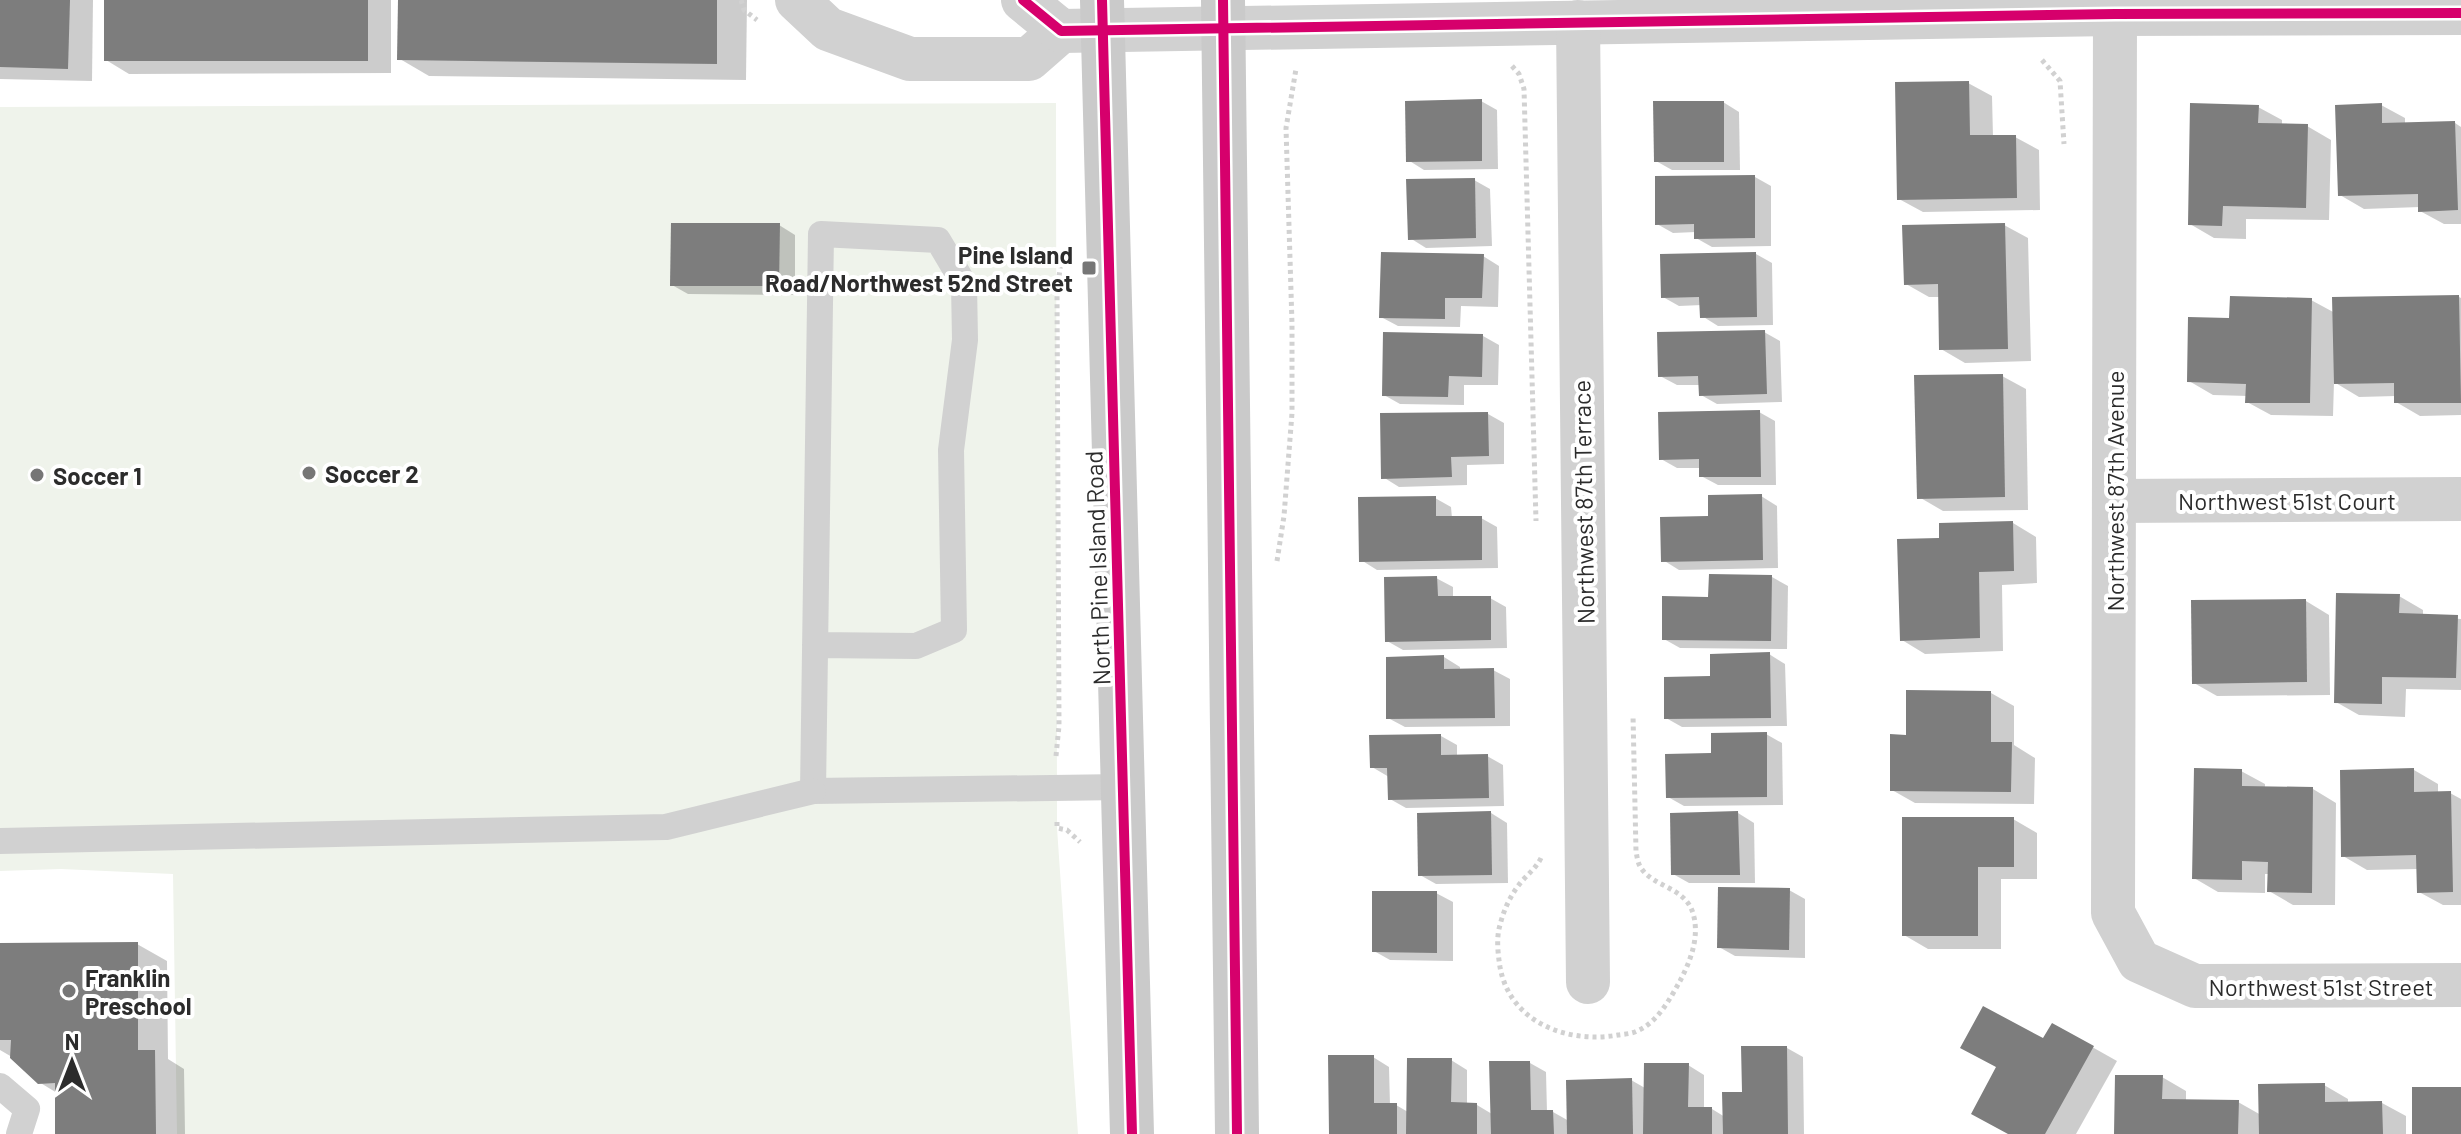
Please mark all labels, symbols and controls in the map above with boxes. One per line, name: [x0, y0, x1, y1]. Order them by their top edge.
place label: Pine Island Road/Northwest 52nd Street: [765, 240, 1073, 297]
marker: Pine Island Road/Northwest 52nd Street: [1080, 259, 1098, 277]
street label: Northwest 87th Avenue: [2100, 371, 2129, 611]
street label: Northwest 87th Terrace: [1566, 380, 1600, 624]
street label: North Pine Island Road: [1078, 450, 1116, 686]
place label: Soccer 2: [325, 459, 419, 488]
place label: Soccer 1: [53, 461, 142, 490]
marker: Soccer 2: [300, 464, 318, 482]
marker: Soccer 1: [28, 466, 46, 484]
street label: Northwest 51st Court: [2178, 486, 2396, 515]
place label: Franklin Preschool: [85, 963, 192, 1020]
street label: Northwest 51st Street: [2209, 972, 2434, 1001]
marker: Franklin Preschool: [60, 982, 78, 1000]
north arrow: [32, 1022, 112, 1102]
text: N: [65, 1028, 79, 1054]

